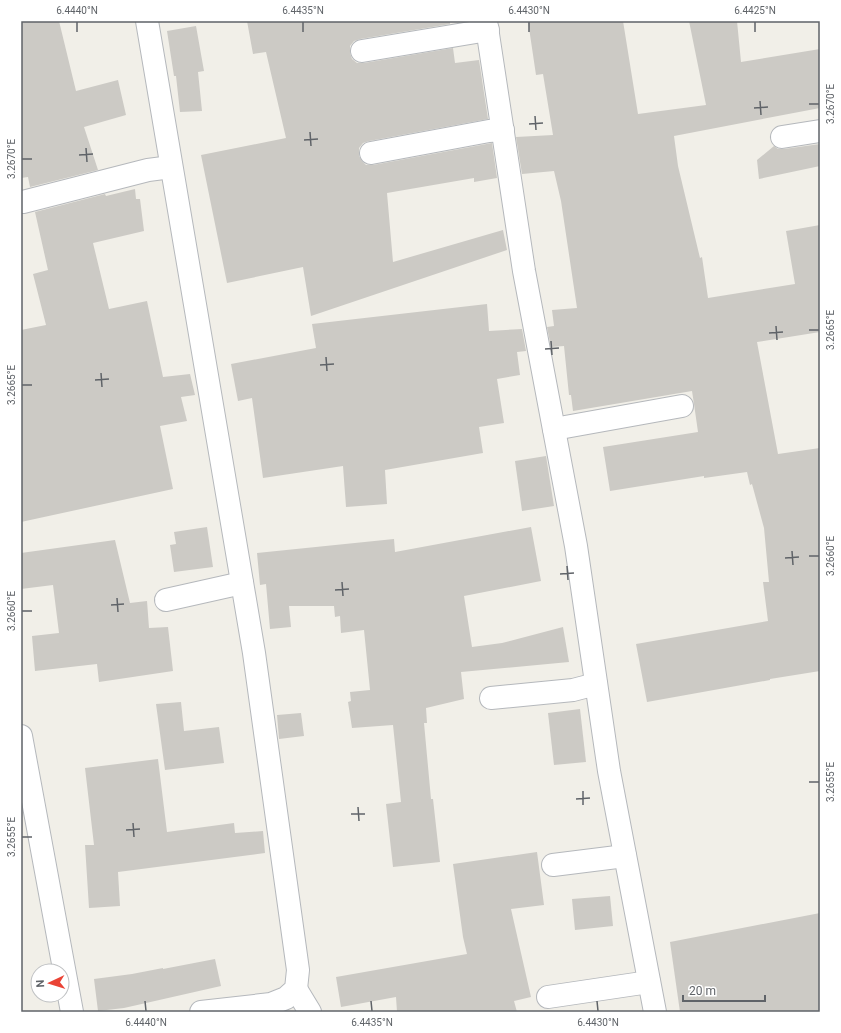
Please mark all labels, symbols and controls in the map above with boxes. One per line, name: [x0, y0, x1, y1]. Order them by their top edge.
text: 6.4440°N: [56, 5, 98, 16]
text: 6.4435°N: [282, 5, 324, 16]
text: 6.4430°N: [508, 5, 550, 16]
text: 6.4425°N: [734, 5, 776, 16]
text: 3.2670°E: [825, 84, 836, 124]
text: 3.2670°E: [6, 139, 17, 179]
text: 3.2665°E: [825, 310, 836, 350]
text: 3.2665°E: [6, 365, 17, 405]
text: 3.2660°E: [825, 536, 836, 576]
text: 3.2660°E: [6, 591, 17, 631]
text: 3.2655°E: [825, 762, 836, 802]
text: 3.2655°E: [6, 817, 17, 857]
north arrow: [30, 963, 70, 1003]
scale bar: [683, 977, 765, 1003]
text: N: [34, 979, 47, 988]
text: 20 m: [689, 984, 716, 998]
text: 6.4440°N: [125, 1017, 167, 1028]
text: 6.4435°N: [351, 1017, 393, 1028]
text: 6.4430°N: [577, 1017, 619, 1028]

